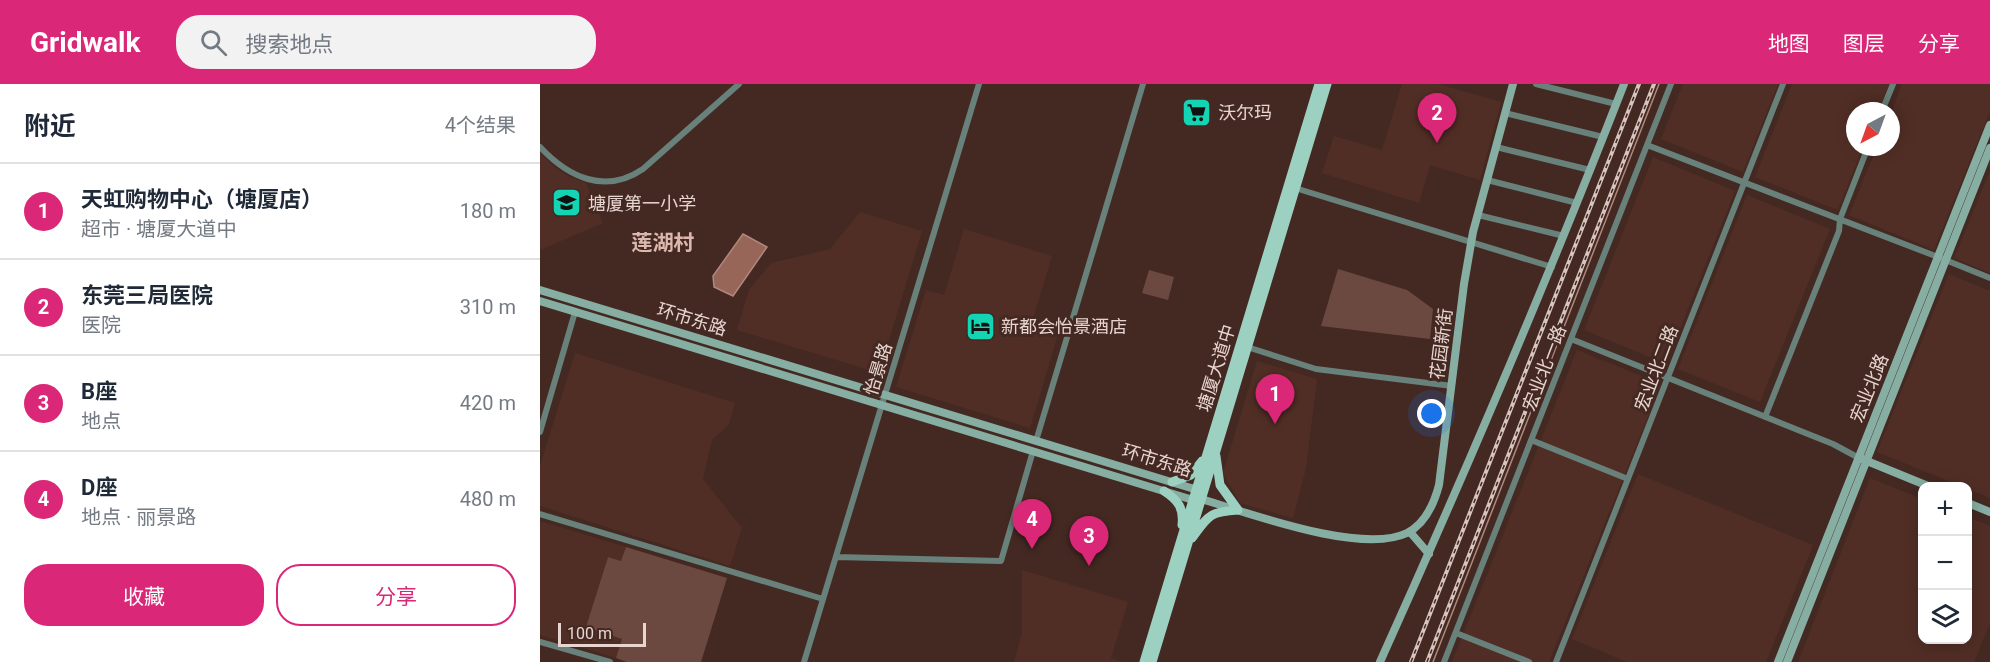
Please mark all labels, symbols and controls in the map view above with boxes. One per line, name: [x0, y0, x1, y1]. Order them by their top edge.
search box: [176, 15, 596, 69]
text: Gridwalk: [30, 26, 140, 59]
icon: search: [197, 26, 230, 59]
text: 搜索地点: [245, 32, 333, 57]
text: 地图: [1768, 32, 1810, 56]
text: 图层: [1843, 32, 1885, 56]
text: 分享: [1918, 32, 1960, 56]
pin: 2: [1418, 94, 1456, 143]
supermarket icon: 沃尔玛: [1181, 96, 1213, 128]
place label: 沃尔玛: [1218, 102, 1272, 123]
north arrow: [1846, 102, 1900, 156]
text: 附近: [24, 111, 76, 141]
text: 4个结果: [445, 113, 516, 137]
text: 天虹购物中心（塘厦店）: [81, 187, 323, 212]
school or university icon: 塘厦第一小学: [551, 187, 583, 219]
place label: 塘厦第一小学: [588, 193, 696, 214]
text: 1: [38, 199, 49, 223]
text: 180 m: [460, 199, 516, 223]
text: 超市 · 塘厦大道中: [81, 217, 236, 241]
district label: 莲湖村: [632, 231, 695, 255]
text: 东莞三局医院: [81, 283, 213, 308]
text: 2: [38, 295, 49, 319]
text: 310 m: [460, 295, 516, 319]
street label: 环市东路: [655, 298, 729, 340]
street label: 花园新街: [1426, 307, 1456, 381]
hotel icon: 新都会怡景酒店: [964, 310, 996, 342]
text: 医院: [81, 313, 121, 337]
place label: 新都会怡景酒店: [1001, 316, 1127, 337]
street label: 塘厦大道中: [1193, 322, 1239, 414]
street label: 宏业北一路: [1518, 322, 1570, 414]
street label: 宏业北二路: [1630, 322, 1682, 414]
street label: 怡景路: [860, 340, 896, 398]
street label: 宏业北路: [1846, 351, 1892, 425]
pin: 1: [1256, 374, 1294, 424]
text: B座: [81, 379, 117, 404]
text: 3: [38, 391, 49, 415]
text: 420 m: [460, 391, 516, 415]
your location: [1417, 399, 1446, 428]
text: 地点: [81, 409, 121, 433]
street label: 环市东路: [1120, 439, 1194, 481]
text: D座: [81, 475, 117, 500]
map controls: [1918, 482, 1972, 644]
button: +: [1918, 482, 1972, 536]
text: 4: [38, 487, 49, 511]
text: 480 m: [460, 487, 516, 511]
pin: 4: [1012, 500, 1052, 549]
text: 地点 · 丽景路: [81, 505, 196, 529]
pin: 3: [1070, 516, 1108, 566]
button: −: [1918, 536, 1972, 590]
button: 收藏: [24, 564, 264, 626]
button: 分享: [276, 564, 516, 626]
button: layers: [1918, 590, 1972, 644]
scale bar: [558, 620, 646, 648]
text: 100 m: [567, 624, 612, 643]

